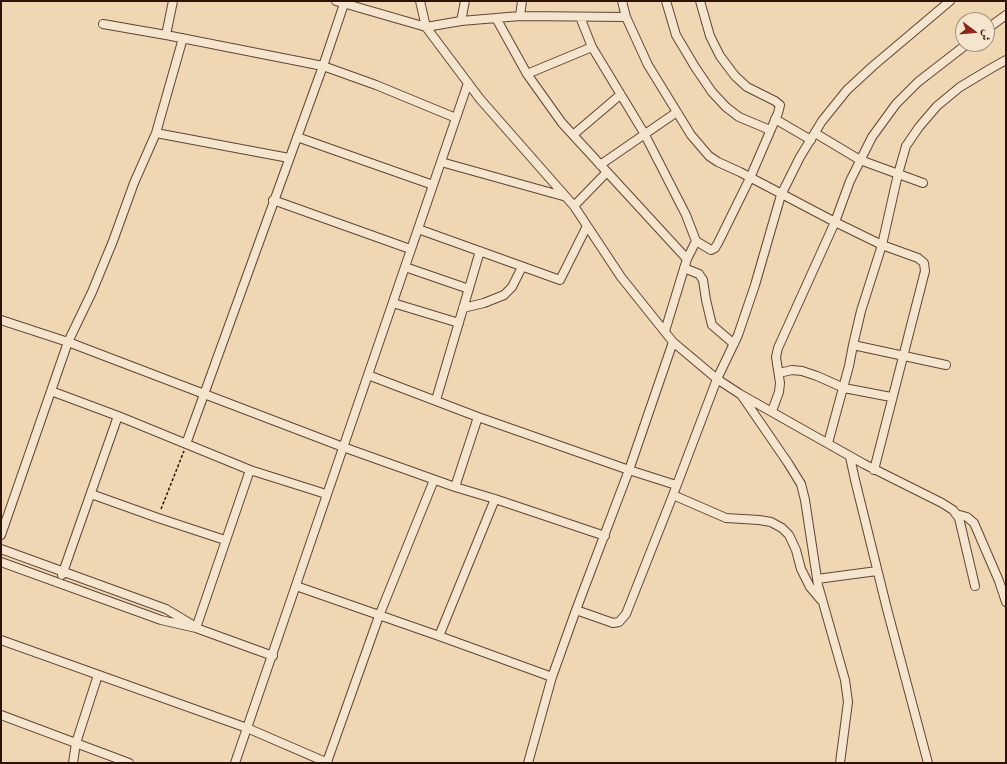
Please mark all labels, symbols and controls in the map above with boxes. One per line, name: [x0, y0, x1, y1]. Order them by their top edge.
north arrow: [955, 12, 995, 52]
text: ش: [977, 28, 994, 42]

